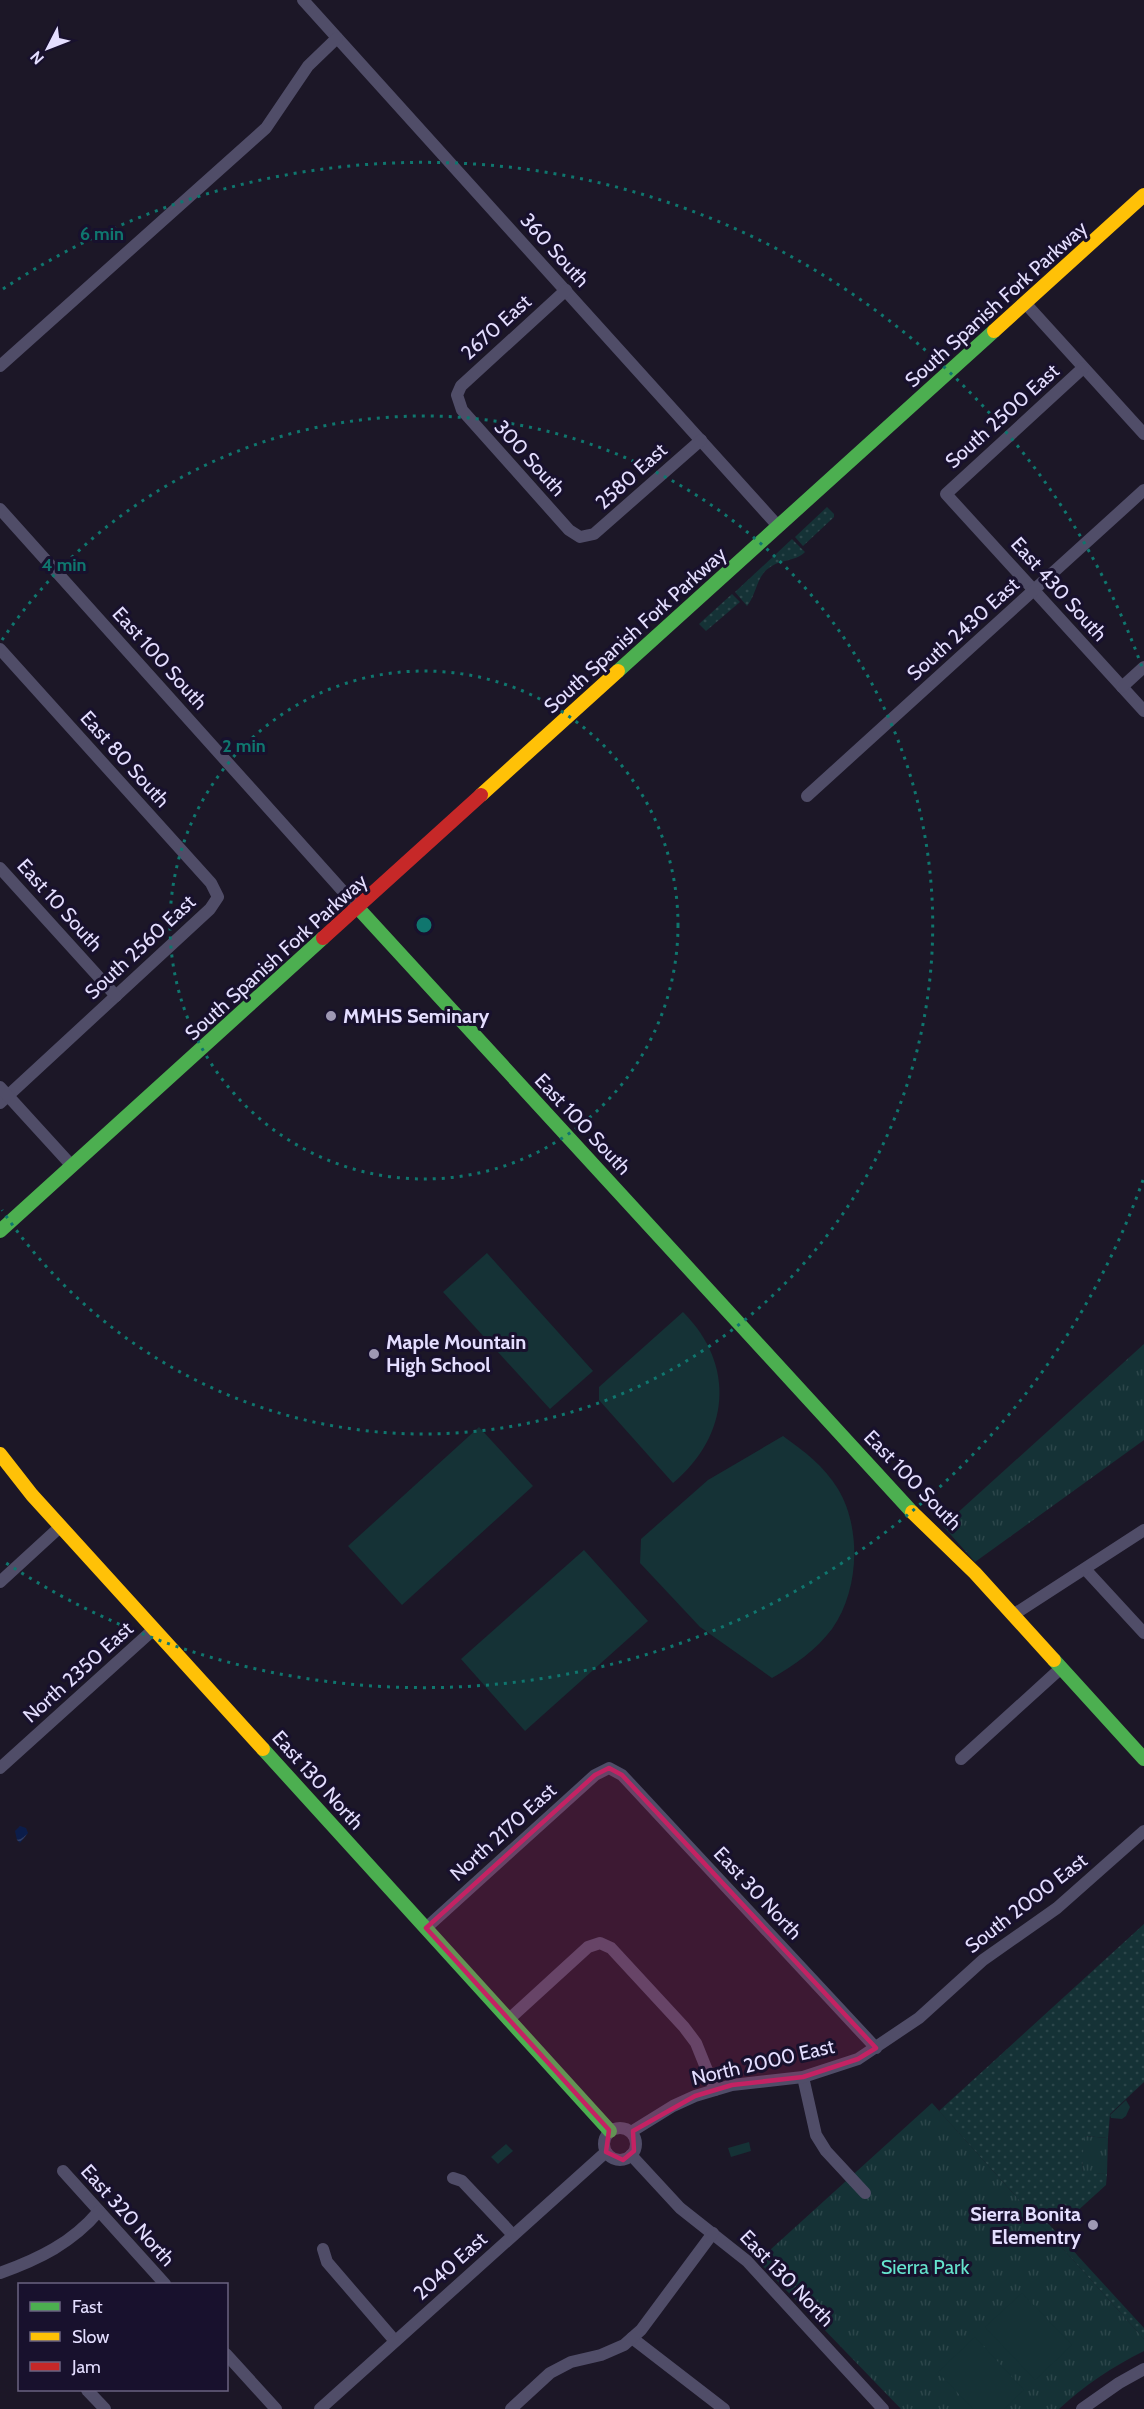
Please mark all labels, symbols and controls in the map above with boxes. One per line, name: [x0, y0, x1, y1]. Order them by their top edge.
north arrow: [18, 18, 78, 78]
text: N: [26, 47, 48, 68]
street label: 360 South: [516, 208, 594, 292]
street label: South Spanish Fork Parkway: [900, 216, 1092, 392]
text: 6 min: [80, 223, 124, 245]
street label: 2670 East: [456, 289, 536, 365]
street label: South 2500 East: [940, 359, 1064, 473]
street label: 300 South: [490, 415, 570, 501]
street label: 2580 East: [590, 438, 672, 514]
street label: East 430 South: [1006, 532, 1112, 646]
street label: South Spanish Fork Parkway: [539, 542, 731, 718]
text: 4 min: [41, 554, 87, 576]
street label: South 2430 East: [902, 572, 1024, 686]
street label: East 100 South: [108, 602, 212, 714]
street label: East 80 South: [75, 706, 175, 812]
text: 2 min: [222, 735, 266, 757]
street label: East 10 South: [12, 854, 108, 956]
street label: South Spanish Fork Parkway: [180, 869, 372, 1045]
street label: South 2560 East: [80, 890, 200, 1004]
centre of rings: [414, 915, 434, 935]
place label: MMHS Seminary: [343, 1004, 490, 1028]
marker: MMHS Seminary: [324, 1009, 338, 1023]
street label: East 100 South: [530, 1068, 636, 1180]
place label: Maple Mountain High School: [386, 1330, 526, 1377]
marker: Maple Mountain High School: [367, 1347, 381, 1361]
street label: East 100 South: [859, 1425, 967, 1535]
street label: North 2350 East: [18, 1616, 138, 1728]
street label: East 130 North: [267, 1726, 369, 1834]
street label: North 2170 East: [445, 1778, 561, 1886]
street label: East 30 North: [709, 1842, 807, 1944]
street label: South 2000 East: [960, 1848, 1092, 1958]
street label: North 2000 East: [689, 2034, 837, 2090]
street label: East 320 North: [76, 2159, 180, 2271]
place label: Sierra Bonita Elementry: [970, 2202, 1081, 2249]
marker: Sierra Bonita Elementry: [1086, 2218, 1100, 2232]
street label: East 130 North: [735, 2225, 839, 2331]
street label: 2040 East: [408, 2227, 492, 2305]
park label: Sierra Park: [881, 2255, 969, 2279]
legend: [18, 2283, 228, 2391]
text: Fast: [72, 2296, 103, 2318]
text: Slow: [72, 2326, 109, 2348]
text: Jam: [71, 2356, 101, 2378]

